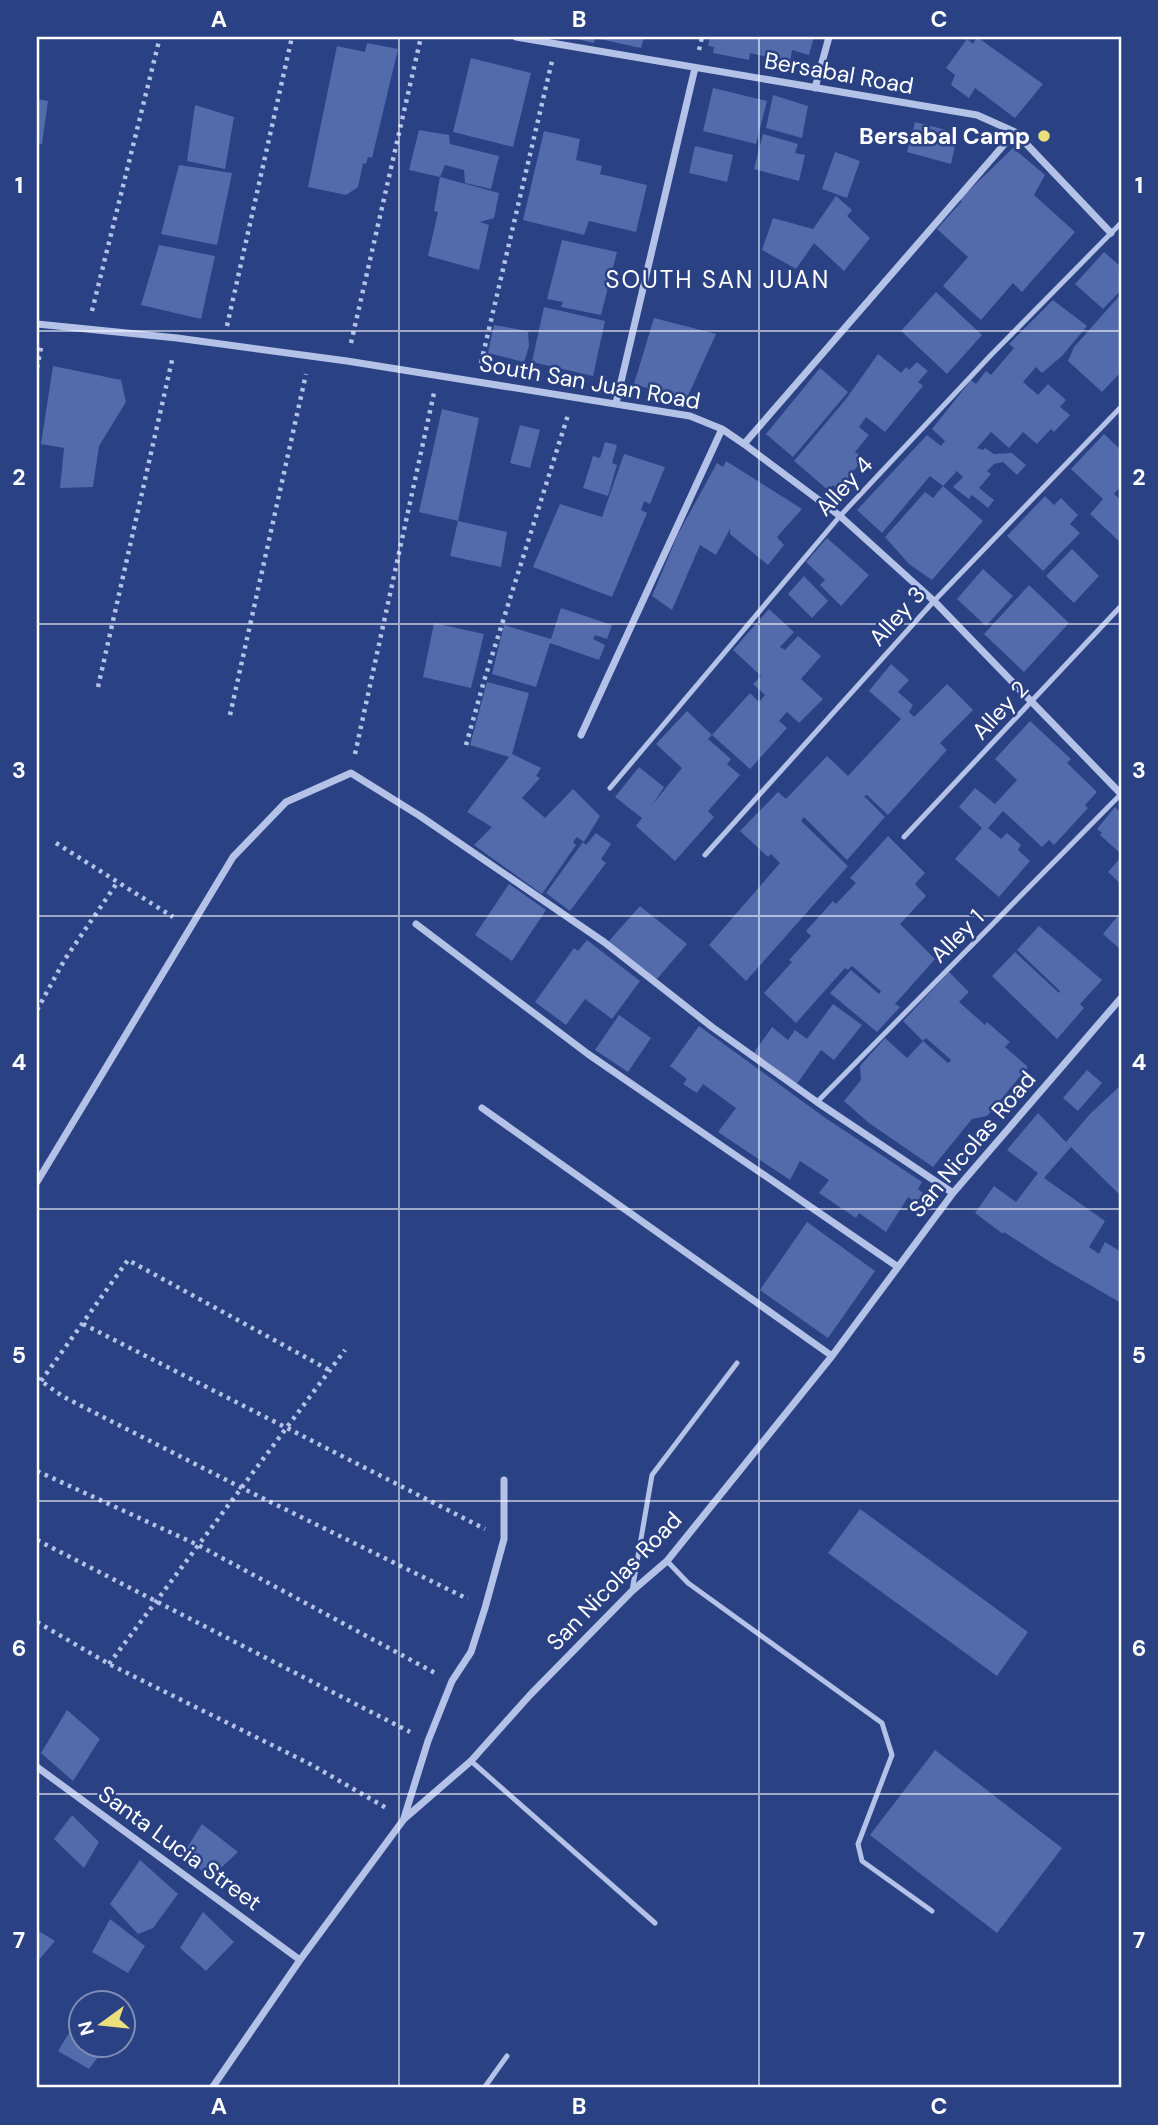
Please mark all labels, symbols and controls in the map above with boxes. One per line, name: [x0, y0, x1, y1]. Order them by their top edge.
text: A: [211, 4, 227, 34]
text: B: [572, 4, 586, 34]
text: C: [931, 4, 947, 34]
street label: Bersabal Road: [762, 45, 916, 101]
place label: Bersabal Camp: [859, 121, 1030, 151]
marker: Bersabal Camp: [1036, 128, 1052, 144]
text: 1: [15, 170, 23, 200]
text: 1: [1135, 170, 1143, 200]
district label: SOUTH SAN JUAN: [606, 264, 830, 295]
street label: South San Juan Road: [477, 348, 703, 416]
street label: Alley 4: [809, 450, 879, 522]
text: 2: [12, 462, 26, 492]
text: 2: [1132, 462, 1146, 492]
street label: Alley 3: [862, 580, 932, 652]
street label: Alley 2: [965, 674, 1035, 746]
text: 3: [12, 755, 26, 785]
text: 3: [1132, 755, 1146, 785]
street label: Alley 1: [924, 903, 990, 969]
text: 4: [12, 1047, 27, 1077]
text: 4: [1132, 1047, 1147, 1077]
street label: San Nicolas Road: [902, 1065, 1042, 1223]
text: 5: [12, 1340, 26, 1370]
text: 5: [1132, 1340, 1146, 1370]
street label: San Nicolas Road: [540, 1505, 688, 1657]
text: 6: [12, 1633, 26, 1663]
text: 6: [1132, 1633, 1146, 1663]
street label: Santa Lucia Street: [93, 1779, 267, 1917]
text: 7: [13, 1925, 25, 1955]
text: 7: [1133, 1925, 1145, 1955]
north arrow: [66, 1988, 136, 2058]
text: N: [72, 2018, 100, 2038]
text: A: [211, 2091, 227, 2121]
text: B: [572, 2091, 586, 2121]
text: C: [931, 2091, 947, 2121]

